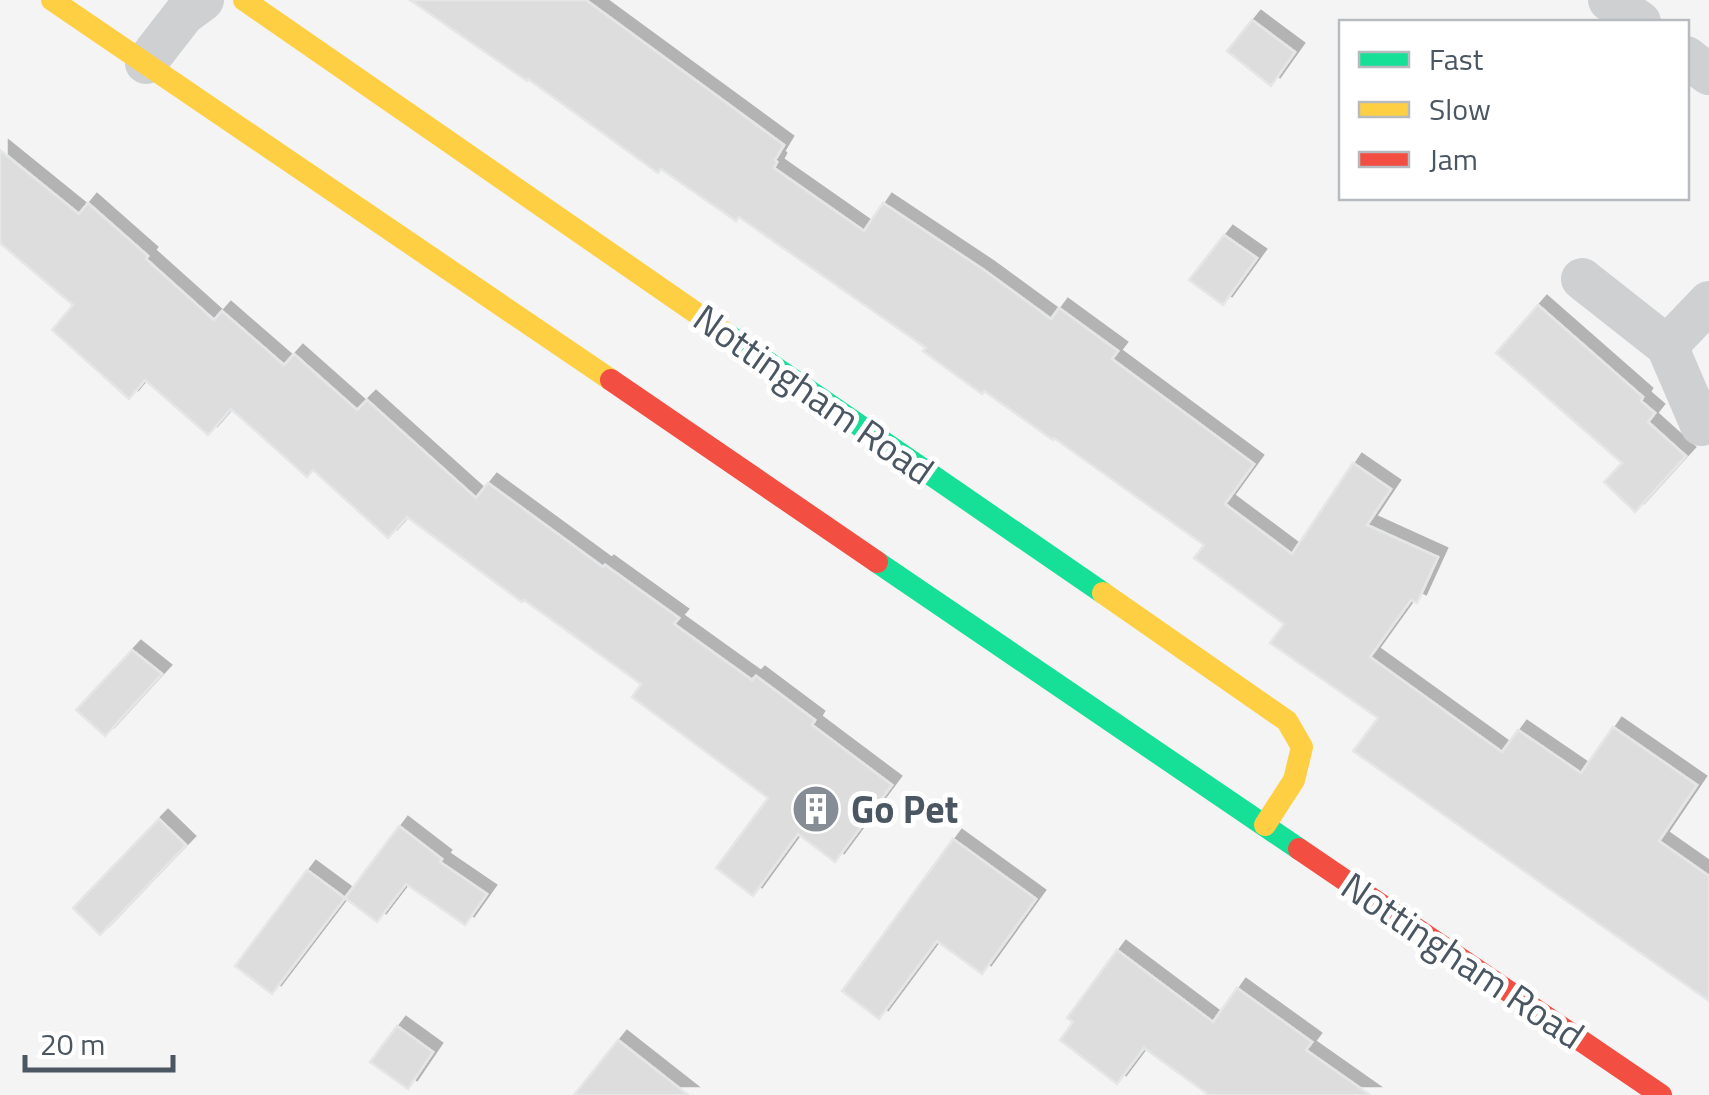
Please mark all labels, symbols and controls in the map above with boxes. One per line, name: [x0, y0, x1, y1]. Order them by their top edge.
legend: [1339, 20, 1689, 200]
text: Fast: [1429, 36, 1484, 82]
text: Slow: [1429, 86, 1491, 132]
text: Jam: [1429, 136, 1478, 182]
street label: Nottingham Road: [682, 289, 946, 499]
place label: Go Pet: [851, 780, 958, 838]
building icon: Go Pet: [790, 783, 842, 835]
street label: Nottingham Road: [1330, 857, 1596, 1063]
scale bar: [25, 1010, 172, 1072]
text: 20 m: [40, 1021, 105, 1067]

